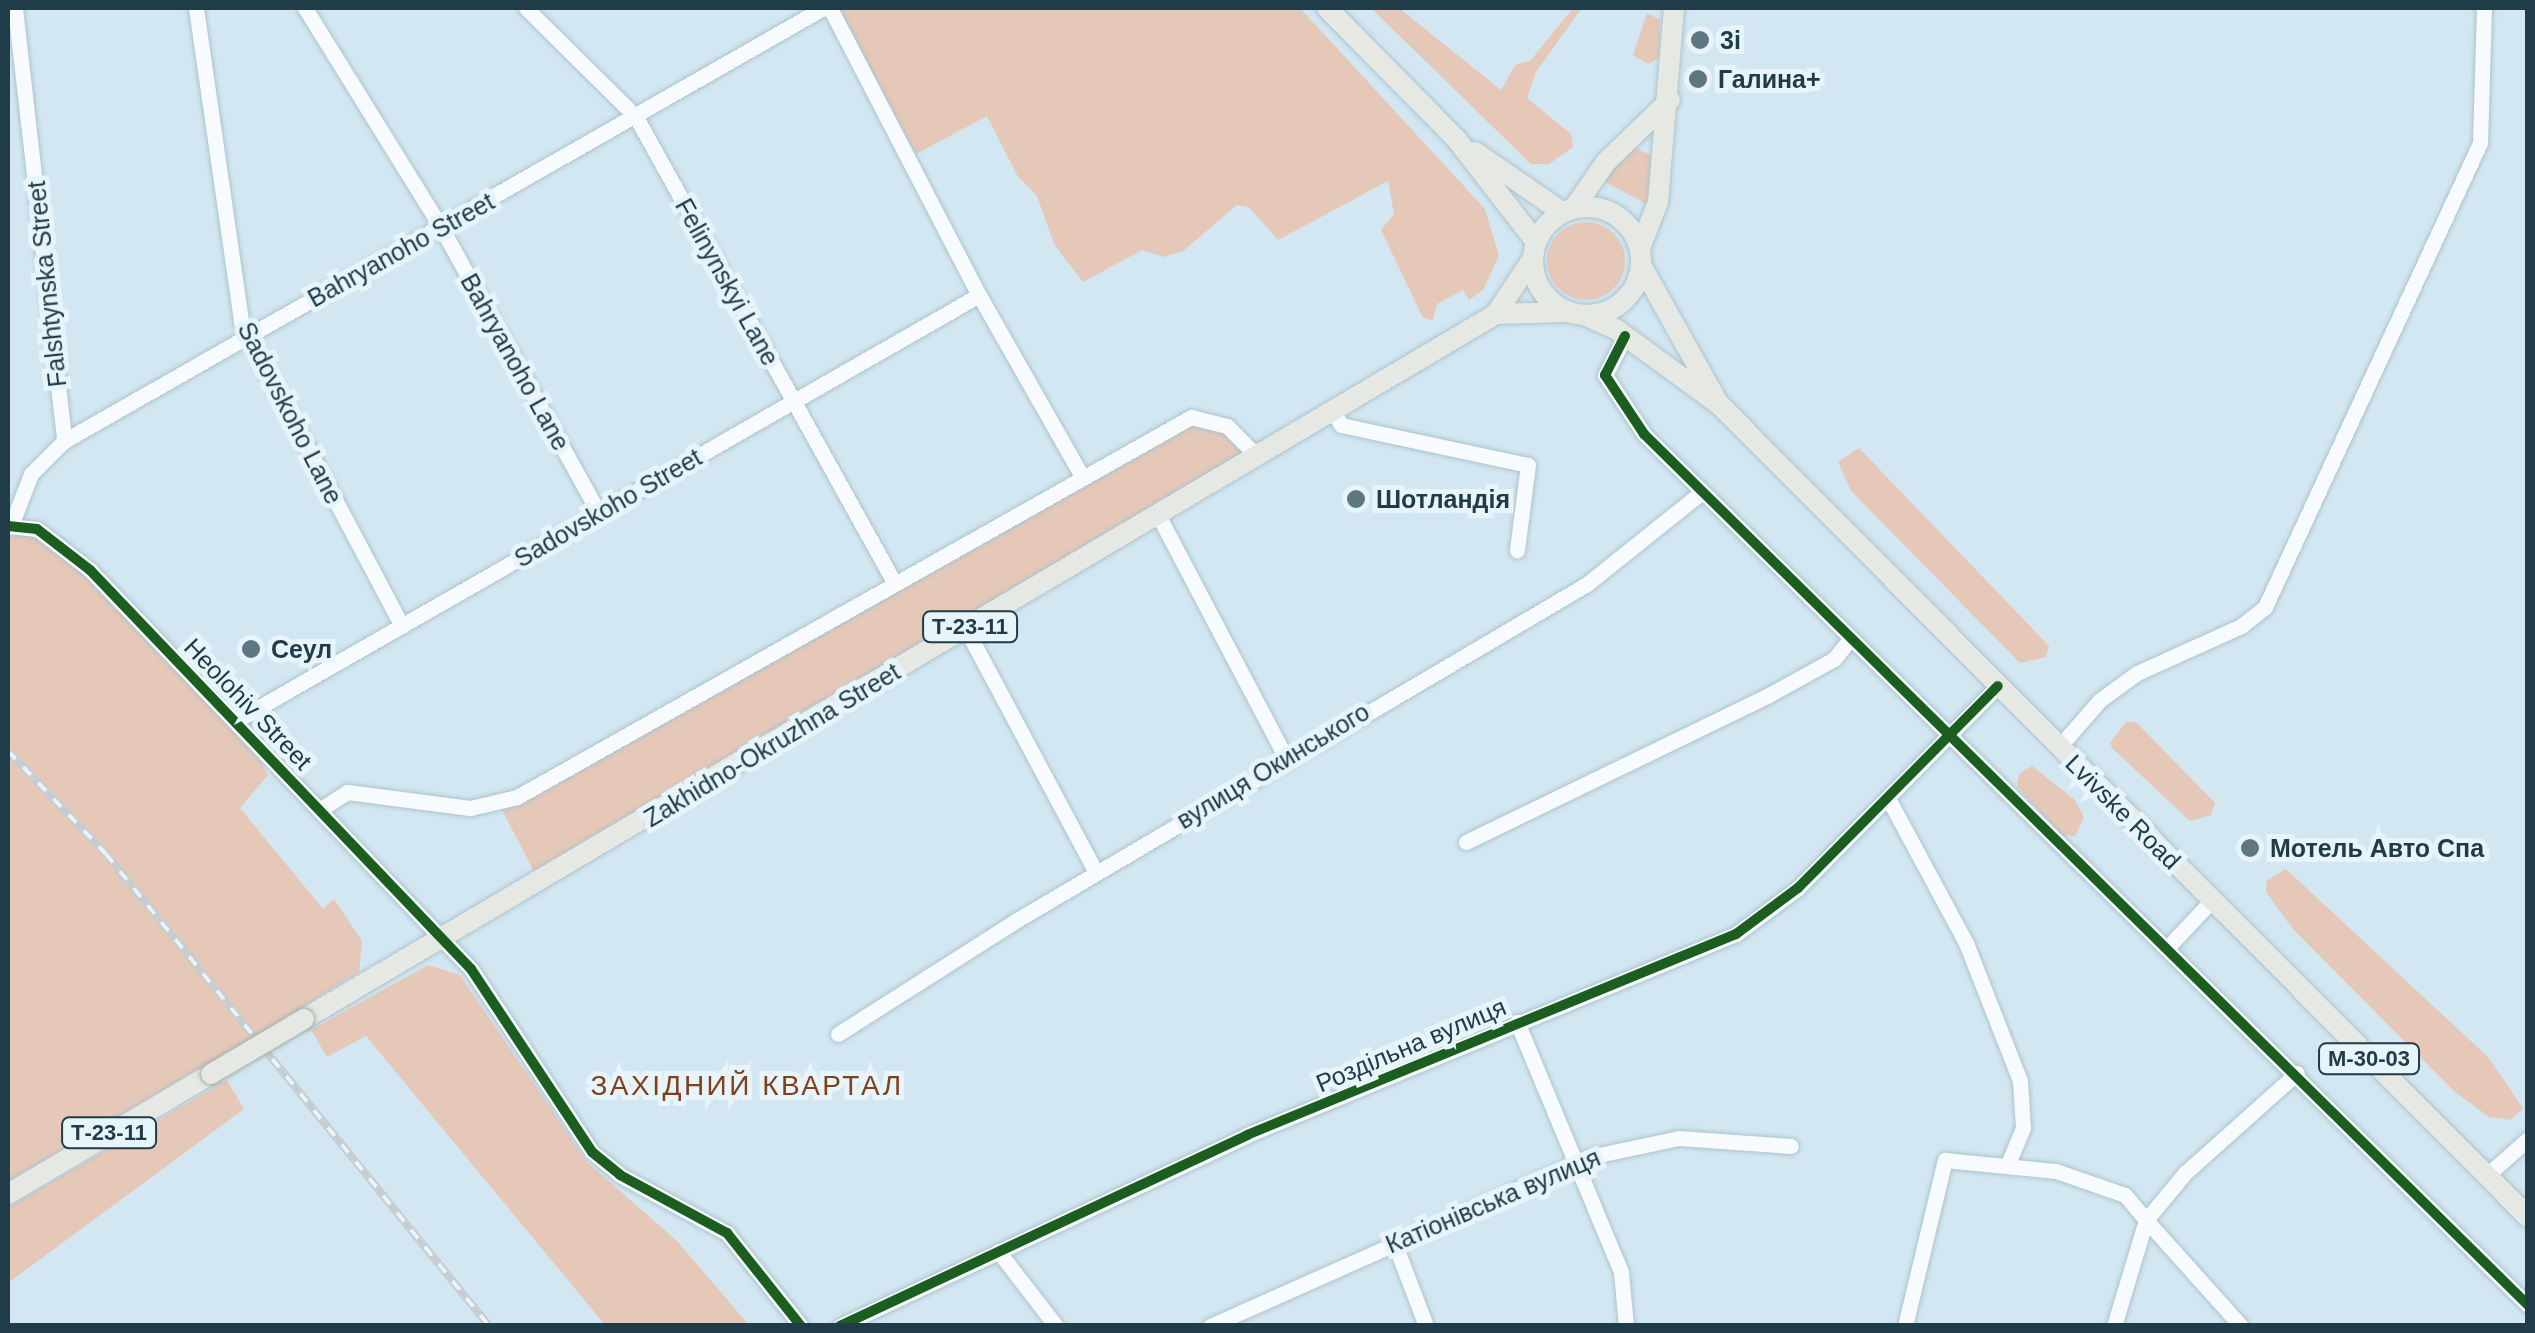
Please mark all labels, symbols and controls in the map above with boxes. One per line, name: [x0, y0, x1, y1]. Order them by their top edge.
place label: 3i: [1720, 25, 1741, 55]
marker: 3i: [1689, 29, 1711, 51]
place label: Галина+: [1718, 64, 1821, 94]
marker: Галина+: [1687, 68, 1709, 90]
street label: Falshtynska Street: [21, 179, 73, 389]
street label: Bahryanoho Street: [303, 186, 499, 314]
street label: Felinynskyi Lane: [669, 193, 785, 371]
street label: Bahryanoho Lane: [454, 268, 576, 456]
street label: Sadovskoho Lane: [231, 317, 349, 509]
street label: Sadovskoho Street: [509, 442, 707, 574]
place label: Шотландія: [1376, 484, 1510, 514]
marker: Шотландія: [1345, 488, 1367, 510]
road number: Т-23-11: [920, 610, 1020, 644]
street label: Heolohiv Street: [178, 632, 318, 776]
place label: Сеул: [271, 634, 332, 664]
marker: Сеул: [240, 638, 262, 660]
street label: Zakhidno-Okruzhna Street: [639, 657, 905, 833]
street label: вулиця Окинського: [1171, 697, 1375, 835]
street label: Lvivske Road: [2059, 748, 2187, 876]
place label: Мотель Авто Спа: [2270, 833, 2484, 863]
marker: Мотель Авто Спа: [2239, 837, 2261, 859]
street label: Роздільна вулиця: [1311, 991, 1511, 1099]
road number: М-30-03: [2316, 1042, 2422, 1076]
district label: ЗАХІДНИЙ КВАРТАЛ: [590, 1069, 904, 1103]
road number: Т-23-11: [59, 1116, 159, 1150]
street label: Катіонівська вулиця: [1381, 1142, 1605, 1260]

